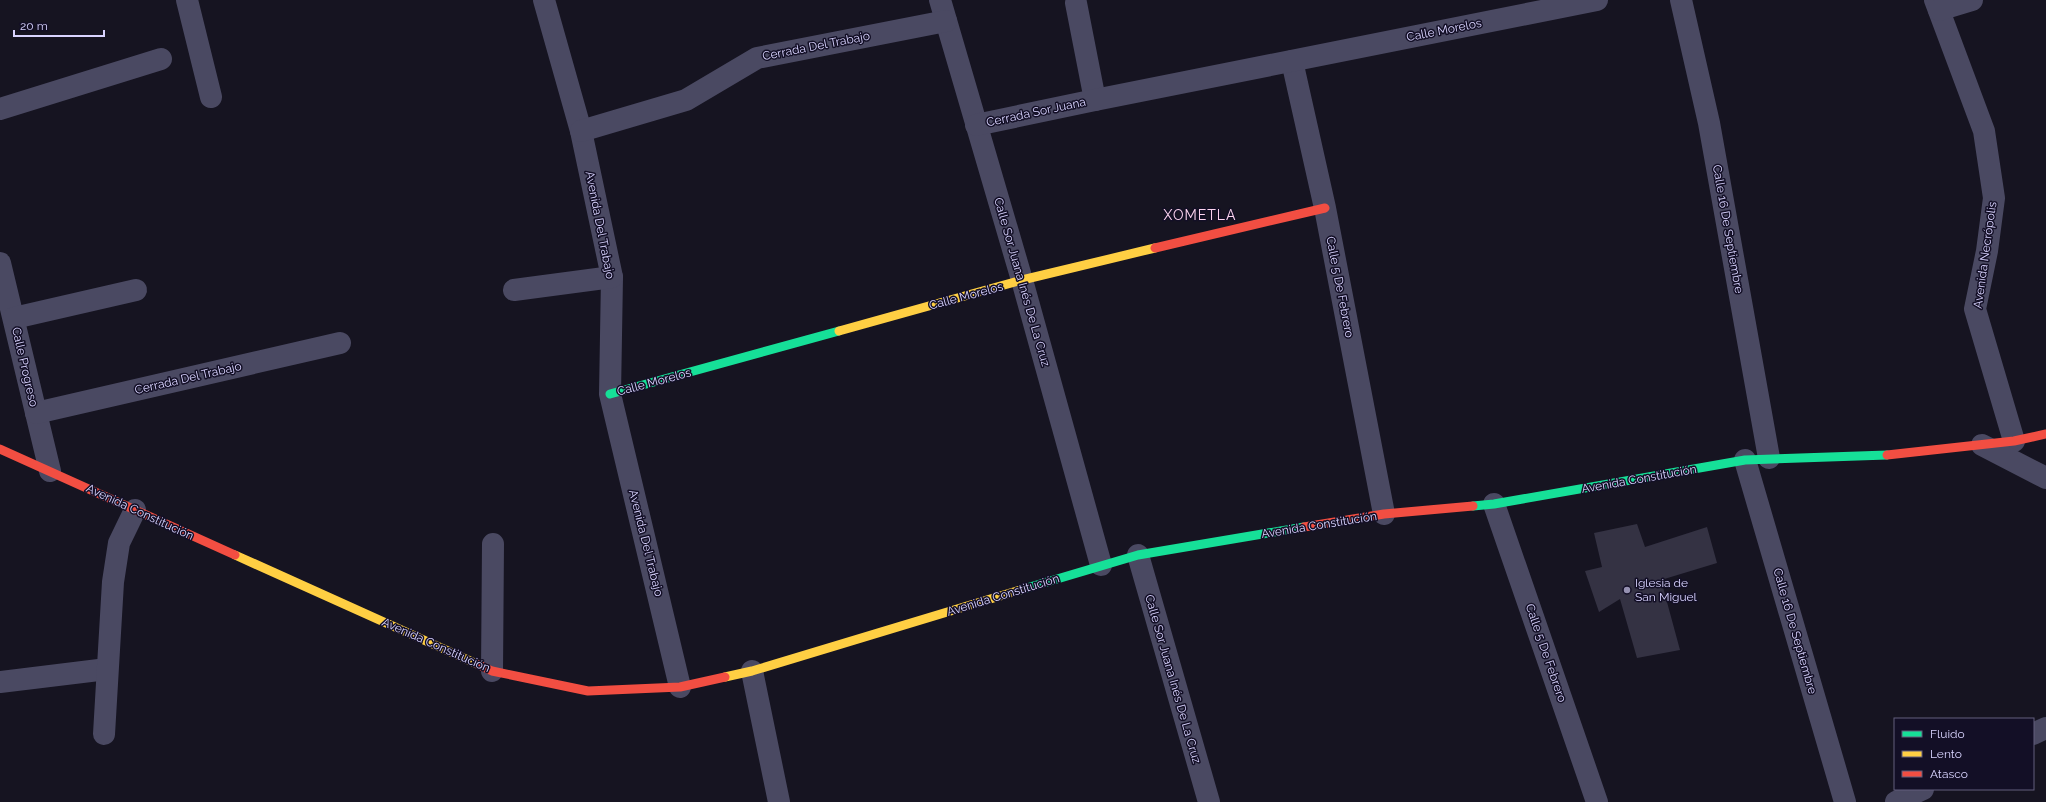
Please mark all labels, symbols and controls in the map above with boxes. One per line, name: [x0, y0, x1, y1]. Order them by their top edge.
scale bar: [14, 12, 104, 38]
street label: Calle Morelos: [1405, 16, 1483, 44]
text: 20 m: [20, 19, 48, 33]
street label: Cerrada Del Trabajo: [761, 29, 871, 63]
street label: Cerrada Sor Juana: [985, 95, 1087, 129]
street label: Calle 16 De Septiembre: [1710, 164, 1746, 294]
street label: Avenida Del Trabajo: [583, 170, 617, 280]
street label: Calle Sor Juana Inés De La Cruz: [991, 196, 1053, 368]
street label: Avenida Necrópolis: [1971, 200, 1999, 309]
district label: XOMETLA: [1164, 207, 1236, 223]
street label: Calle 5 De Febrero: [1323, 235, 1357, 339]
street label: Calle Morelos: [927, 279, 1005, 313]
street label: Calle Progreso: [9, 326, 41, 408]
street label: Cerrada Del Trabajo: [133, 359, 243, 397]
street label: Calle Morelos: [615, 365, 693, 399]
street label: Avenida Constitución: [1580, 462, 1698, 496]
street label: Avenida Constitución: [84, 481, 196, 543]
street label: Avenida Del Trabajo: [626, 488, 666, 598]
street label: Avenida Constitución: [1260, 509, 1378, 541]
street label: Calle 16 De Septiembre: [1770, 566, 1820, 696]
street label: Avenida Constitución: [945, 571, 1061, 619]
place label: Iglesia de San Miguel: [1635, 576, 1698, 604]
marker: Iglesia de San Miguel: [1622, 585, 1632, 595]
street label: Calle Sor Juana Inés De La Cruz: [1142, 593, 1204, 765]
street label: Calle 5 De Febrero: [1523, 602, 1569, 704]
street label: Avenida Constitución: [380, 615, 492, 675]
legend: [1894, 718, 2034, 790]
text: Fluido: [1930, 727, 1965, 741]
text: Lento: [1930, 747, 1962, 761]
text: Atasco: [1930, 767, 1968, 781]

